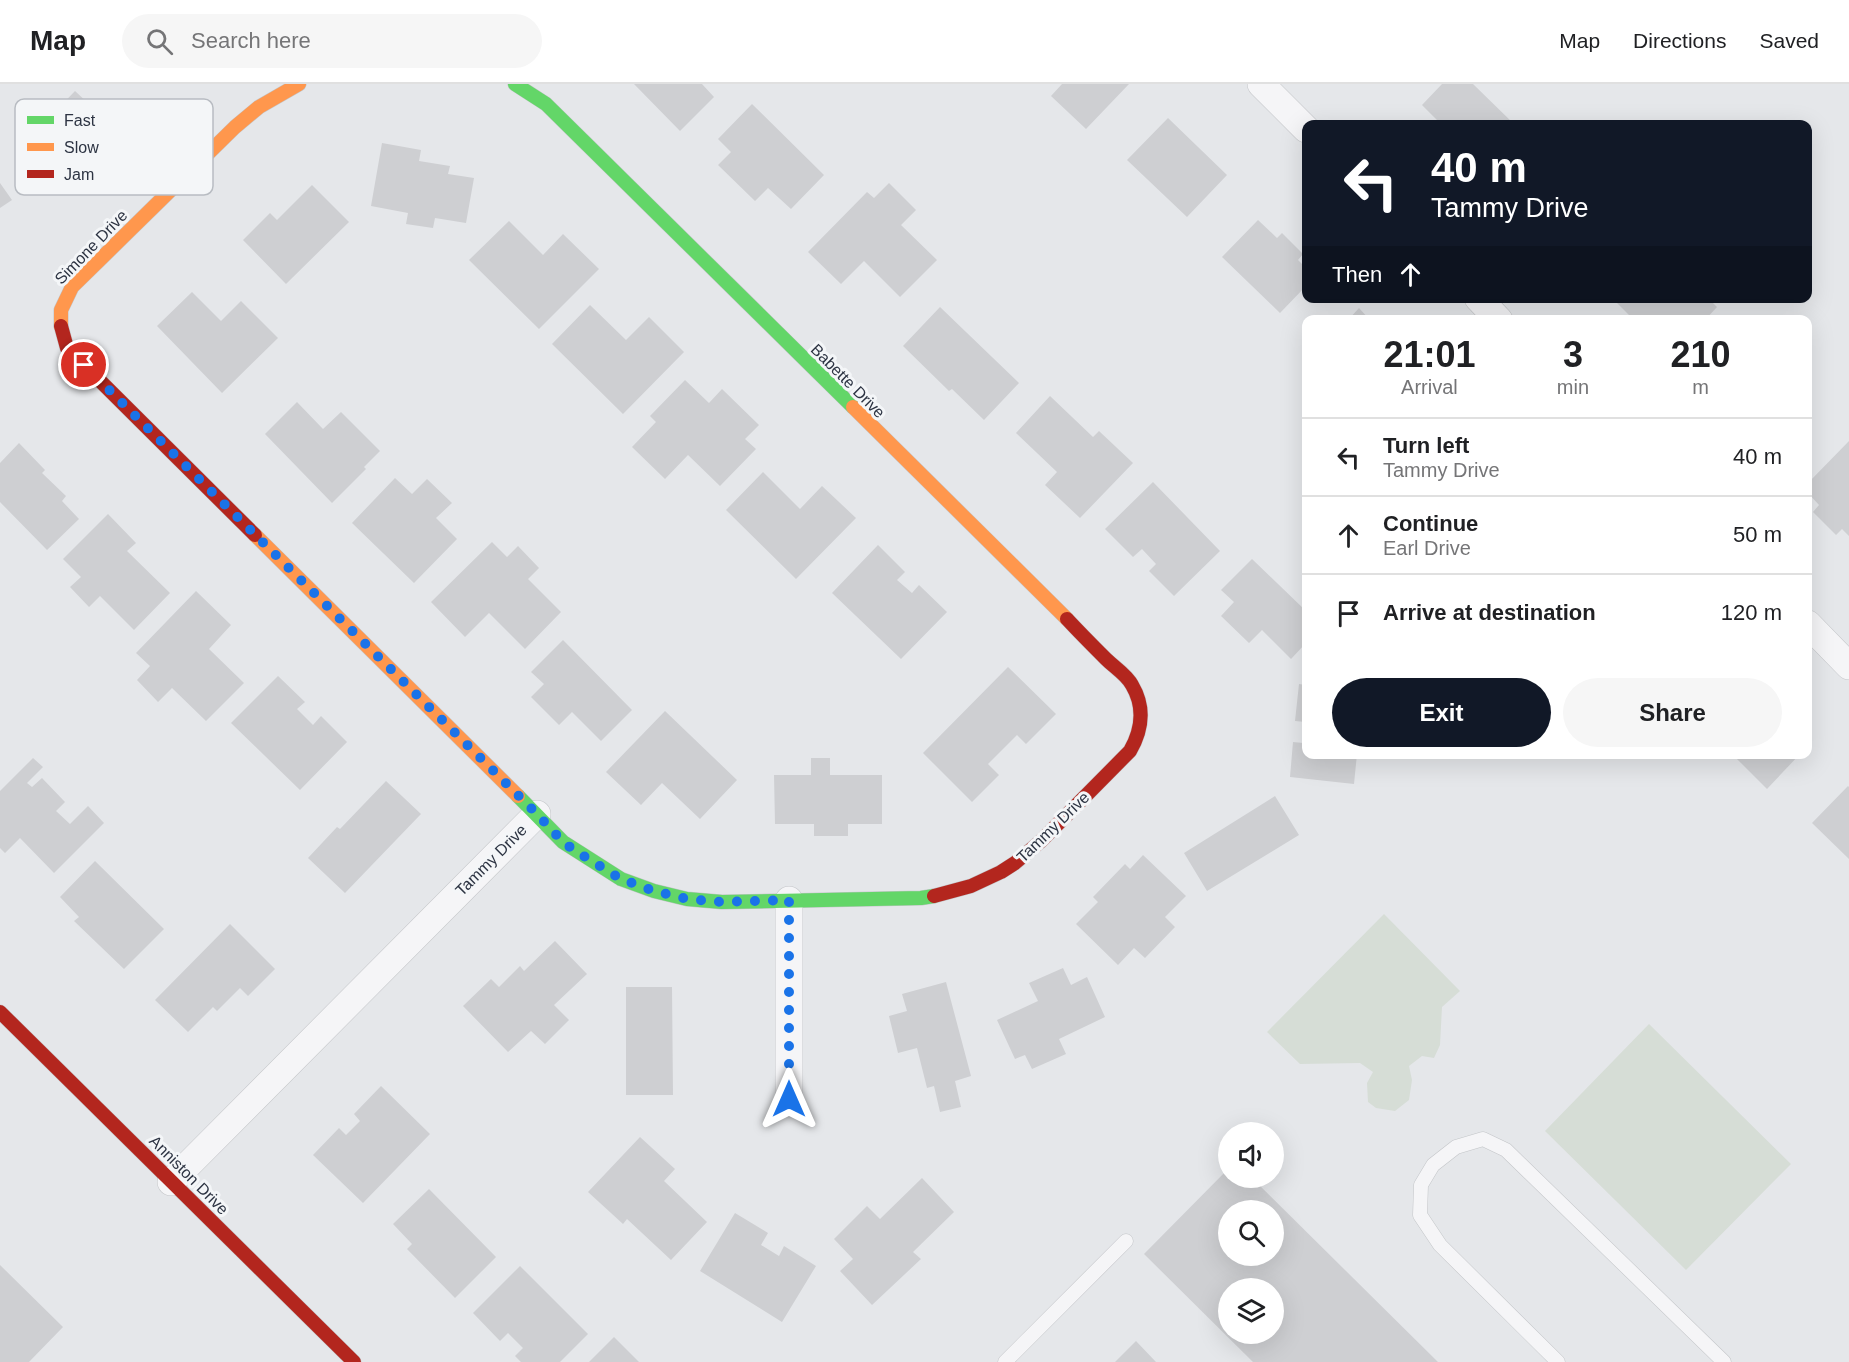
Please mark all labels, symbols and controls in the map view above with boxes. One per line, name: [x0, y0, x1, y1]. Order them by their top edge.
search box: [122, 14, 542, 68]
text: Map: [30, 25, 86, 56]
icon: search: [143, 25, 176, 58]
text: Search here: [191, 28, 311, 53]
text: Map: [1559, 29, 1600, 52]
text: Directions: [1633, 29, 1726, 52]
text: Saved: [1759, 29, 1819, 52]
legend: [15, 99, 213, 195]
text: Fast: [64, 112, 96, 129]
text: Slow: [64, 139, 99, 156]
icon: left: [1332, 144, 1410, 222]
text: 40 m: [1431, 144, 1527, 191]
text: Jam: [64, 166, 94, 183]
text: Tammy Drive: [1431, 193, 1589, 223]
street label: Simone Drive: [52, 206, 131, 287]
icon: ahead: [1394, 258, 1427, 291]
text: Then: [1332, 262, 1382, 287]
text: 21:01: [1383, 334, 1475, 375]
text: 3: [1563, 334, 1583, 375]
text: 210: [1670, 334, 1731, 375]
pin: [58, 339, 109, 390]
street label: Babette Drive: [808, 341, 888, 421]
icon: arrive: [67, 348, 100, 381]
text: Arrival: [1401, 376, 1458, 398]
text: min: [1557, 376, 1589, 398]
text: m: [1692, 376, 1709, 398]
text: Turn left: [1383, 433, 1469, 458]
icon: left: [1332, 441, 1365, 474]
text: 40 m: [1733, 444, 1782, 469]
text: Tammy Drive: [1383, 459, 1500, 481]
text: Continue: [1383, 511, 1478, 536]
icon: ahead: [1332, 519, 1365, 552]
text: 50 m: [1733, 522, 1782, 547]
text: Earl Drive: [1383, 537, 1471, 559]
icon: arrive: [1332, 597, 1365, 630]
text: Arrive at destination: [1383, 600, 1596, 625]
text: 120 m: [1721, 600, 1782, 625]
button: Exit: [1332, 678, 1551, 747]
button: Share: [1563, 678, 1782, 747]
street label: Tammy Drive: [1014, 788, 1093, 866]
street label: Tammy Drive: [452, 821, 530, 899]
position arrow: [757, 1067, 821, 1131]
map controls: [1218, 1122, 1284, 1344]
button: sound: [1218, 1122, 1284, 1188]
street label: Anniston Drive: [146, 1132, 232, 1218]
button: search: [1218, 1200, 1284, 1266]
button: layers: [1218, 1278, 1284, 1344]

